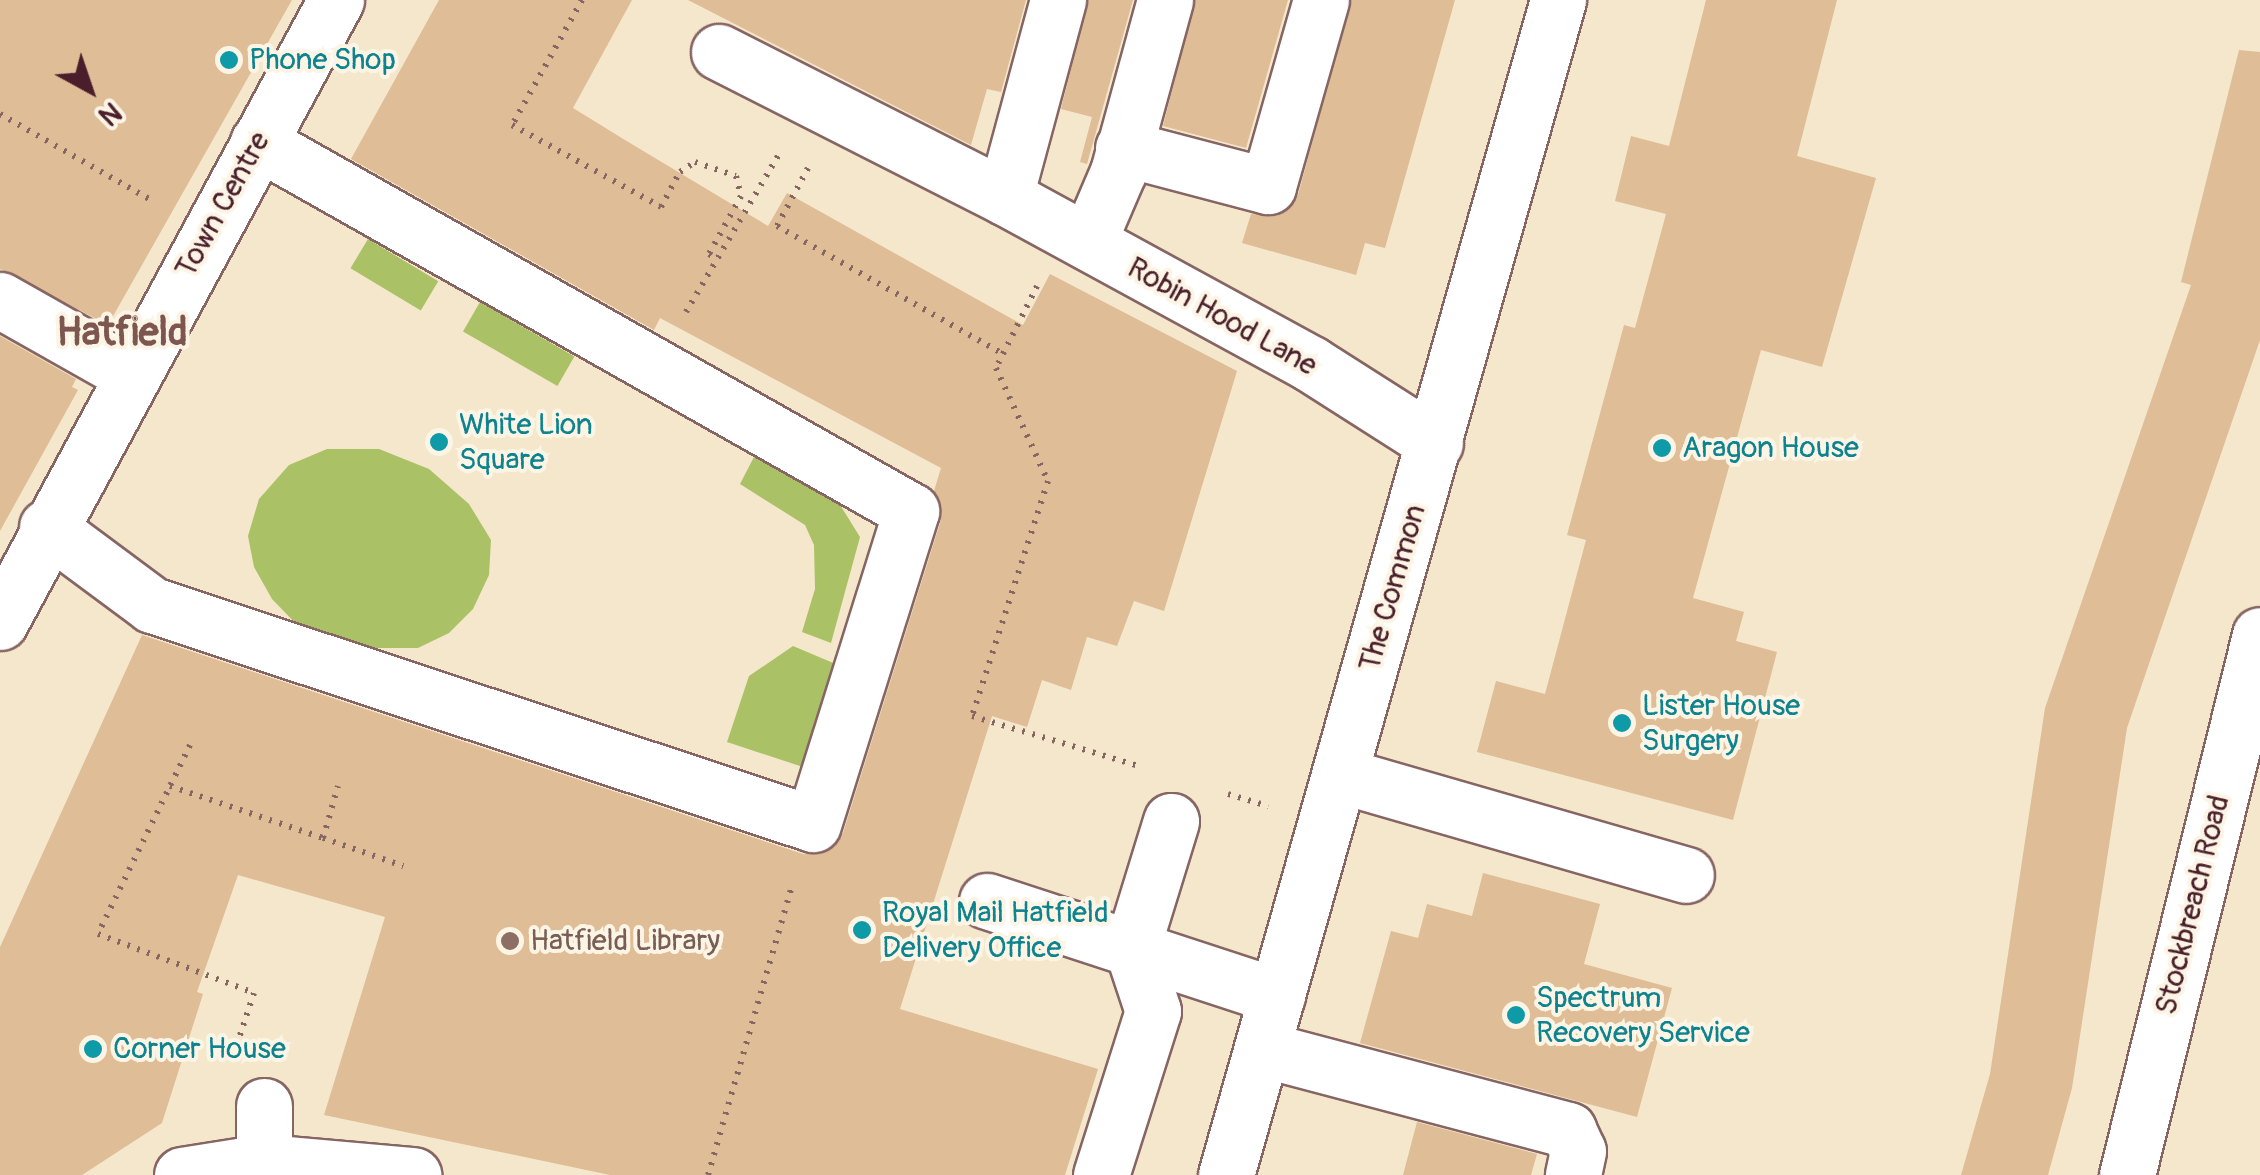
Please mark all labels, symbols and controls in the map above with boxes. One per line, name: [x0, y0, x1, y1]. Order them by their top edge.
north arrow: [40, 40, 140, 140]
place label: Phone Shop: [249, 42, 396, 78]
marker: Phone Shop: [218, 49, 240, 71]
text: N: [91, 94, 128, 133]
street label: Town Centre: [168, 126, 278, 284]
street label: Robin Hood Lane: [1121, 250, 1323, 384]
district label: Hatfield: [56, 309, 188, 357]
place label: White Lion Square: [459, 407, 593, 478]
place label: Aragon House: [1682, 430, 1859, 466]
marker: White Lion Square: [428, 431, 450, 453]
marker: Aragon House: [1651, 437, 1673, 459]
street label: The Common: [1352, 500, 1434, 676]
place label: Lister House Surgery: [1642, 688, 1800, 758]
marker: Lister House Surgery: [1611, 712, 1633, 734]
street label: Stockbreach Road: [2148, 792, 2238, 1018]
place label: Royal Mail Hatfield Delivery Office: [882, 895, 1109, 966]
marker: Royal Mail Hatfield Delivery Office: [851, 919, 873, 941]
place label: Hatfield Library: [530, 923, 720, 959]
marker: Hatfield Library: [499, 930, 521, 952]
place label: Spectrum Recovery Service: [1536, 980, 1750, 1050]
marker: Spectrum Recovery Service: [1505, 1004, 1527, 1026]
place label: Corner House: [113, 1031, 286, 1067]
marker: Corner House: [82, 1038, 104, 1060]

